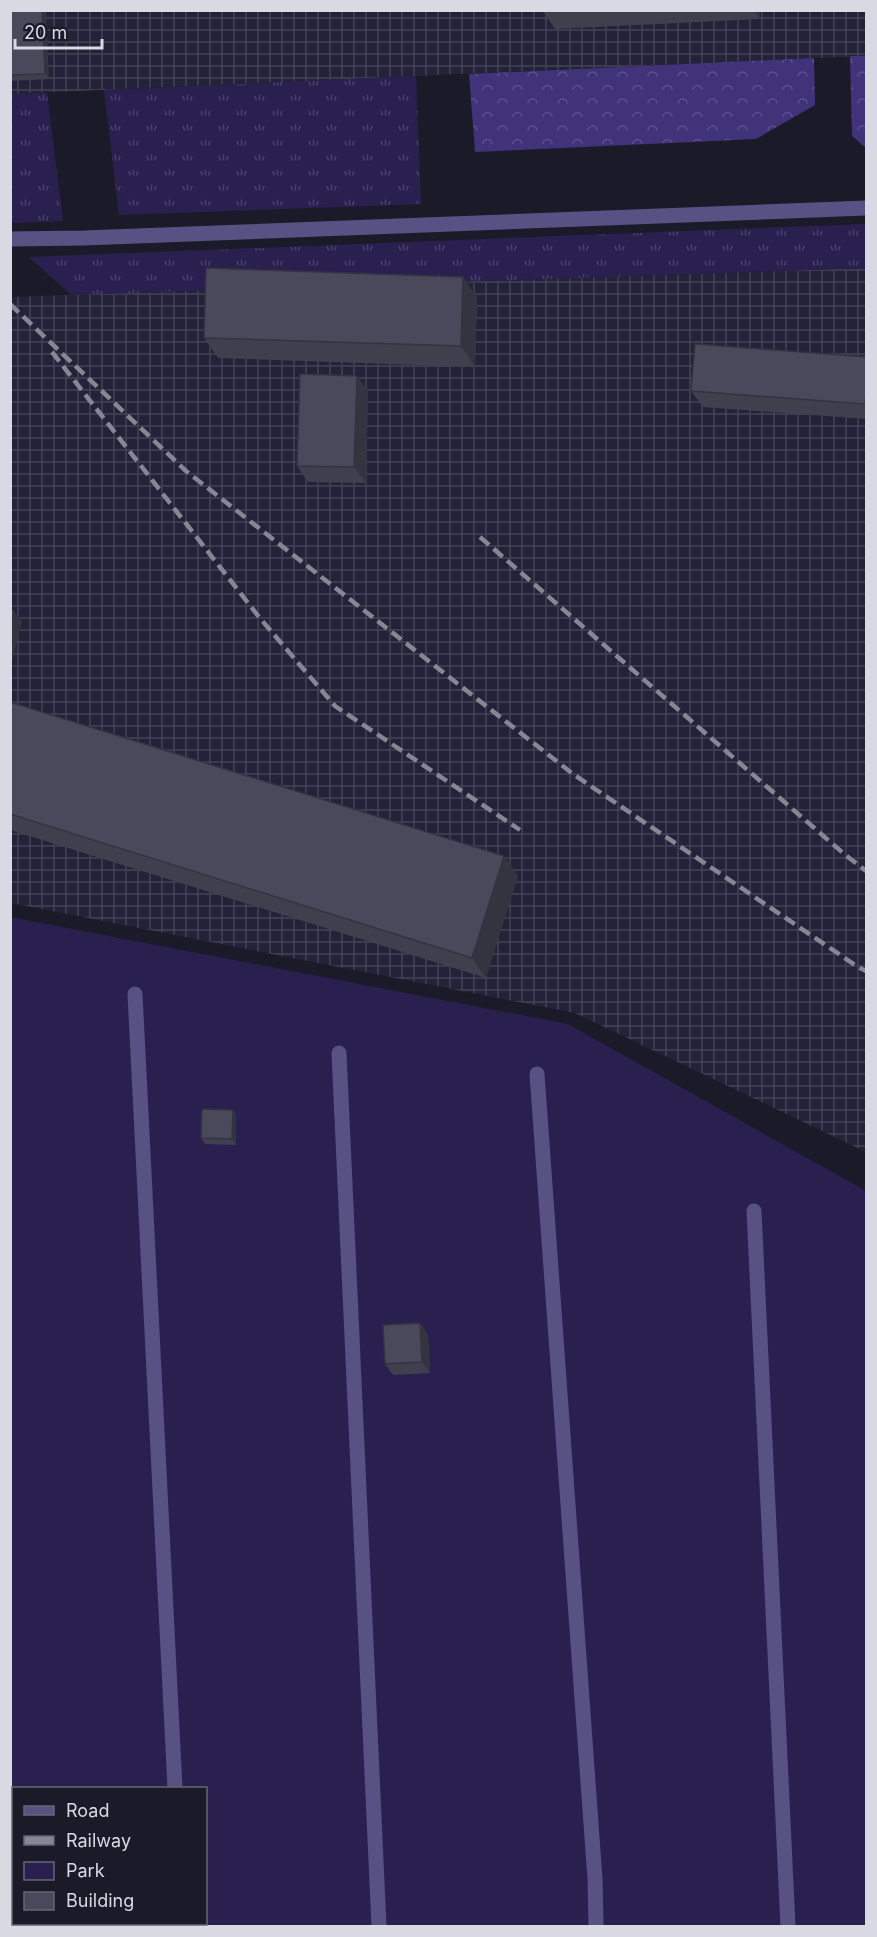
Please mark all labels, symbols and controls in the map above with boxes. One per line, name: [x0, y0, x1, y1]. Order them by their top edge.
scale bar: [15, 12, 102, 50]
text: 20 m: [24, 22, 67, 43]
legend: [12, 1787, 207, 1925]
text: Road: [66, 1800, 109, 1821]
text: Railway: [66, 1830, 131, 1851]
text: Park: [66, 1860, 105, 1881]
text: Building: [66, 1890, 134, 1911]

